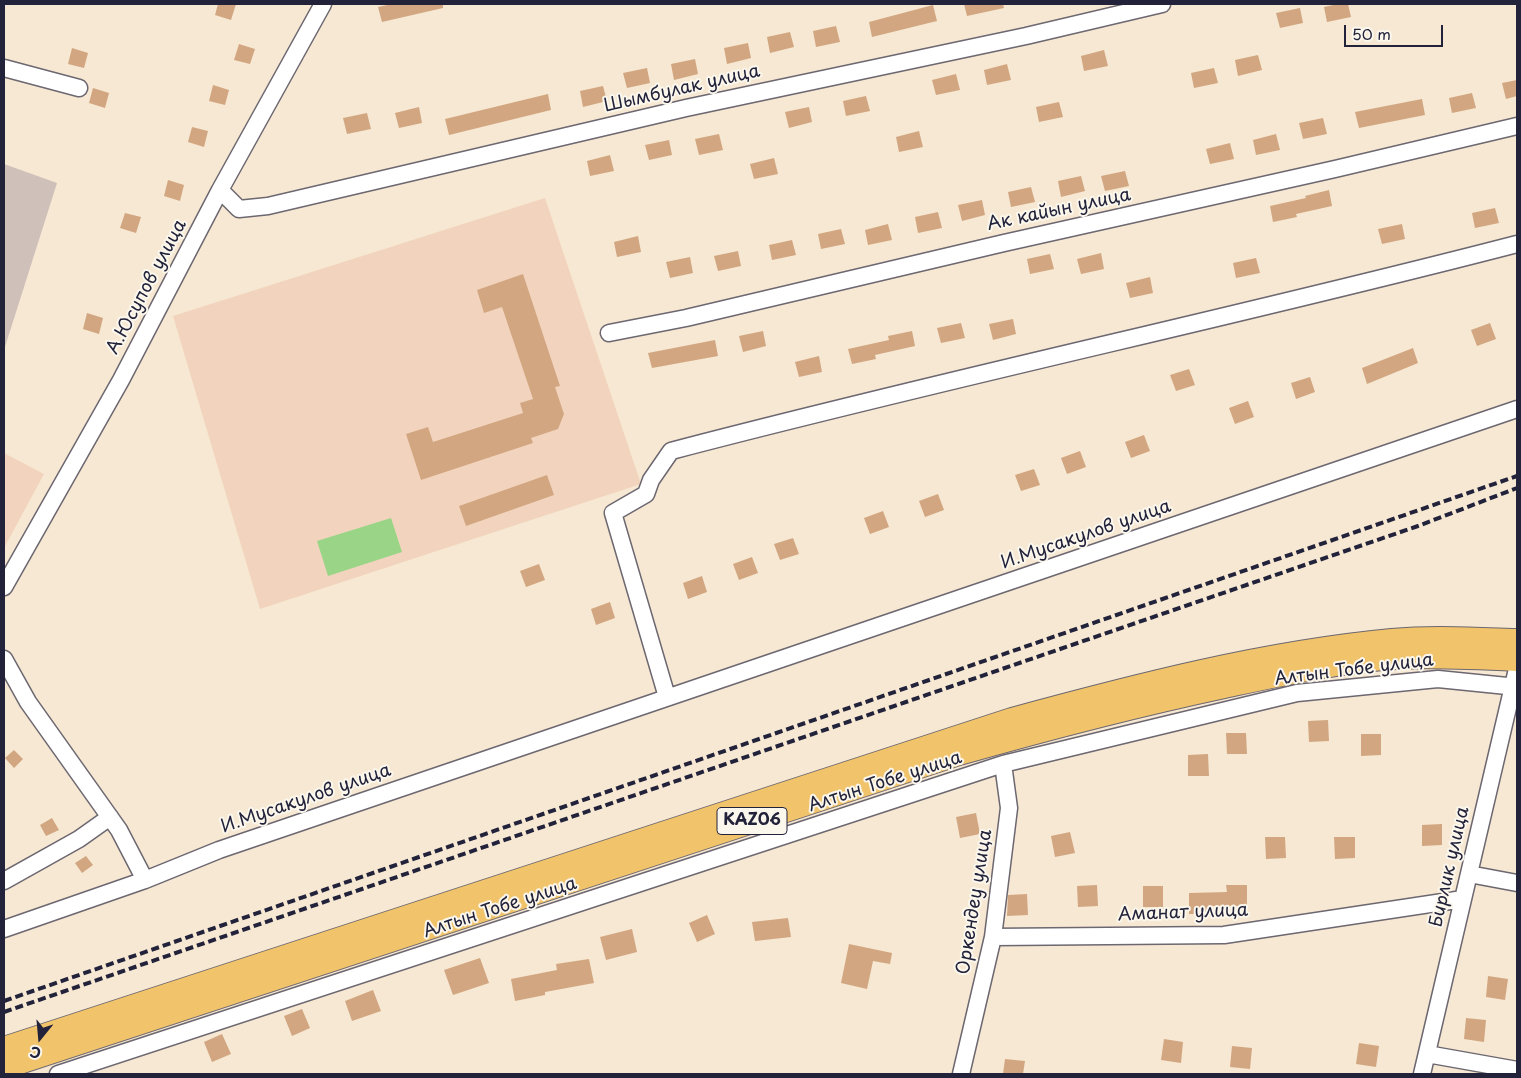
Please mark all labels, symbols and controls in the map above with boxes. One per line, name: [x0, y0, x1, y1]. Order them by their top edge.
scale bar: [1346, 15, 1445, 47]
text: 50 m: [1352, 22, 1391, 45]
street label: Шымбулак улица: [602, 61, 762, 117]
street label: Ак кайын улица: [985, 184, 1133, 236]
street label: А.Юсупов улица: [102, 216, 192, 358]
street label: И.Мусакулов улица: [998, 496, 1174, 574]
street label: Алтын Тобе улица: [1273, 650, 1435, 690]
street label: Алтын Тобе улица: [806, 747, 964, 817]
street label: И.Мусакулов улица: [218, 760, 394, 838]
street label: Бирлик улица: [1426, 805, 1474, 929]
road number: KАZ06: [717, 808, 787, 834]
street label: Оркендеу улица: [953, 828, 997, 976]
street label: Алтын Тобе улица: [421, 873, 579, 943]
street label: Аманат улица: [1117, 900, 1249, 926]
north arrow: [15, 1013, 65, 1063]
text: С: [27, 1041, 44, 1064]

